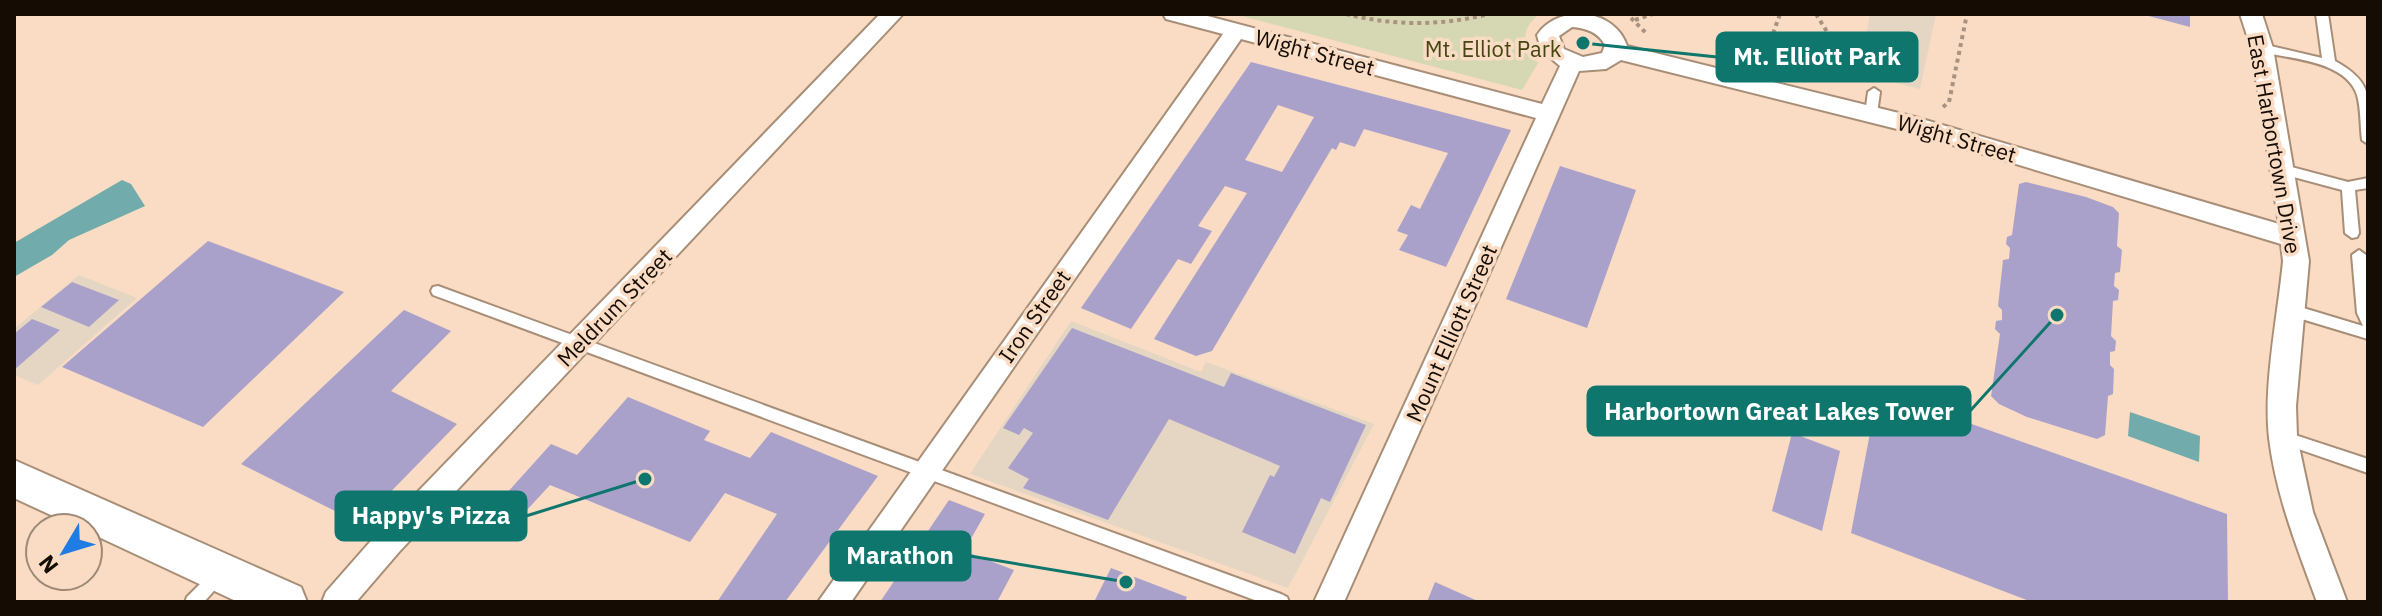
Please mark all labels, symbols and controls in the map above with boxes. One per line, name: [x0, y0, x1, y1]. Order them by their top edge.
street label: Wight Street: [1252, 22, 1378, 82]
street label: East Harbortown Drive: [2241, 32, 2309, 256]
callout: Mt. Elliott Park: [1717, 33, 1917, 81]
park label: Mt. Elliot Park: [1425, 34, 1562, 63]
text: Mt. Elliott Park: [1733, 40, 1901, 72]
street label: Wight Street: [1894, 107, 2020, 169]
street label: Mount Elliott Street: [1399, 240, 1503, 426]
street label: Meldrum Street: [550, 242, 678, 372]
street label: Iron Street: [991, 264, 1077, 368]
callout: Harbortown Great Lakes Tower: [1588, 387, 1970, 435]
text: Harbortown Great Lakes Tower: [1604, 395, 1954, 427]
callout: Happy's Pizza: [336, 492, 526, 540]
text: Happy's Pizza: [352, 499, 510, 531]
north arrow: [24, 512, 104, 592]
callout: Marathon: [831, 532, 970, 580]
text: Marathon: [846, 539, 954, 571]
text: N: [32, 549, 64, 580]

